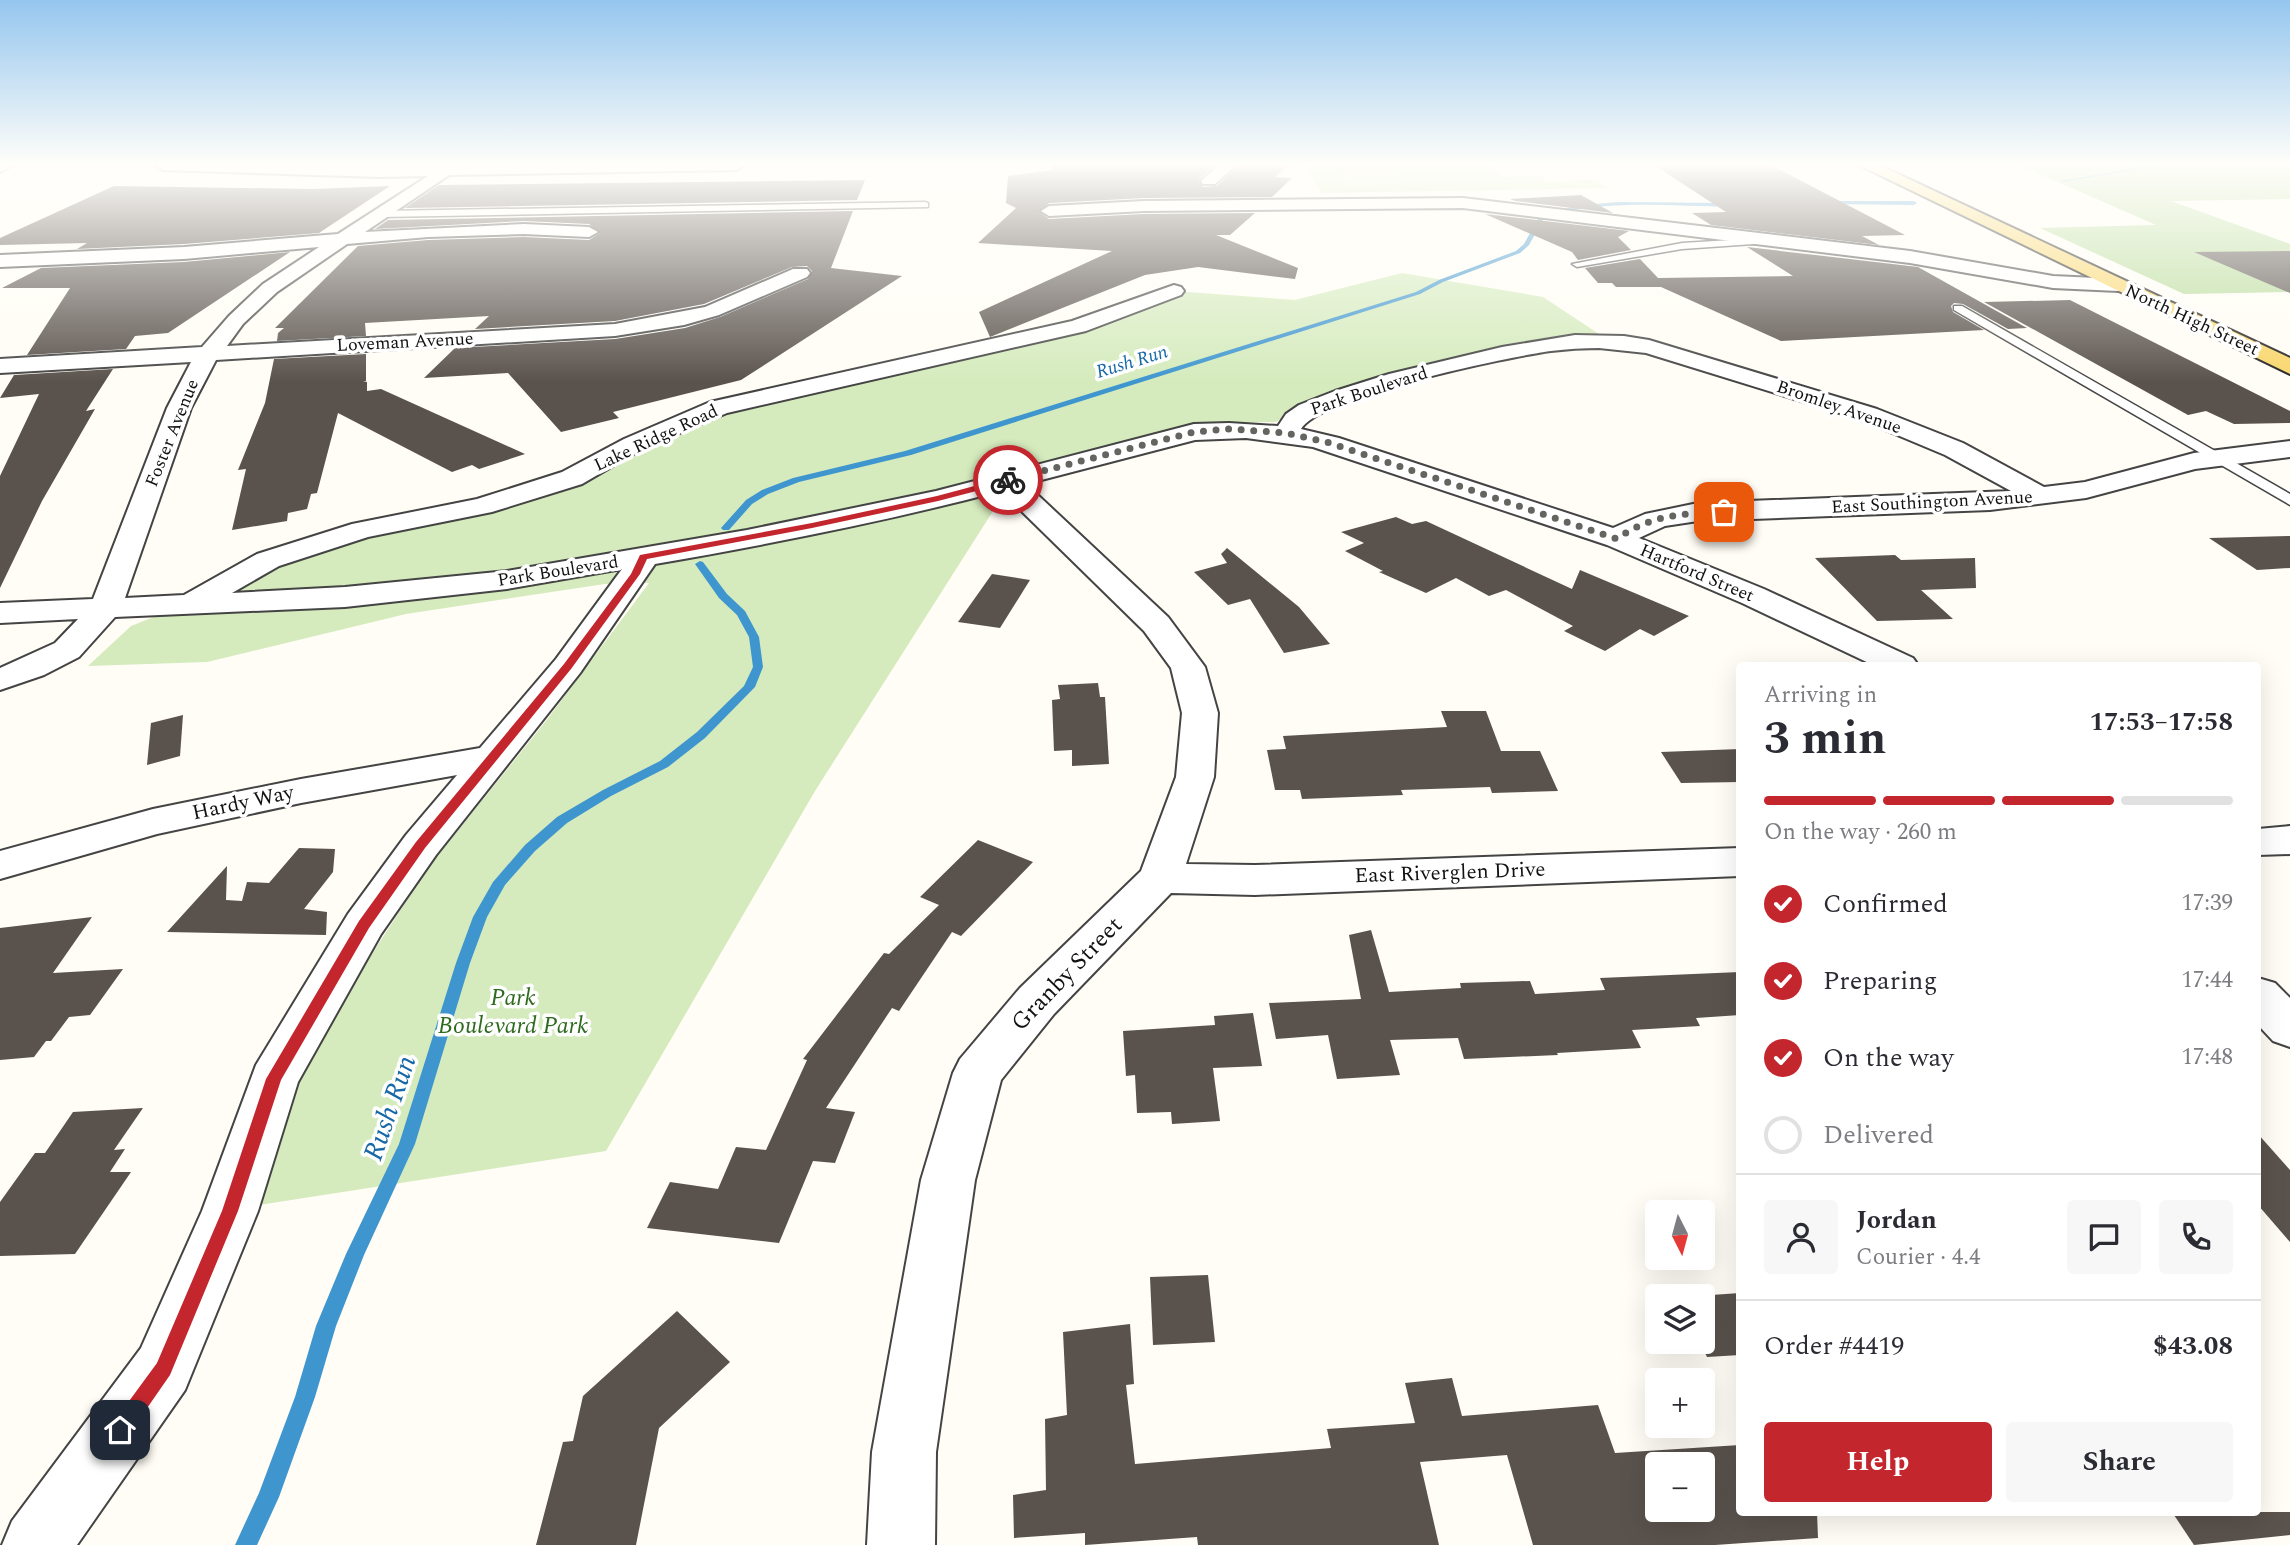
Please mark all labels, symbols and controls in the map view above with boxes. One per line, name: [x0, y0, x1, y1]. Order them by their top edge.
street label: North High Street: [2121, 277, 2263, 363]
street label: Loveman Avenue: [336, 325, 474, 359]
water label: Rush Run: [1092, 337, 1172, 387]
street label: Park Boulevard: [1307, 359, 1431, 423]
street label: Bromley Avenue: [1773, 373, 1905, 441]
street label: Foster Avenue: [138, 375, 206, 491]
street label: Lake Ridge Road: [590, 397, 722, 479]
courier: [973, 445, 1043, 515]
icon: bike: [989, 461, 1027, 499]
pin: [1694, 482, 1754, 542]
street label: East Southington Avenue: [1831, 483, 2033, 521]
icon: bag: [1705, 493, 1743, 531]
street label: Hartford Street: [1636, 537, 1758, 609]
street label: Park Boulevard: [496, 548, 620, 594]
text: Arriving in: [1764, 678, 1877, 713]
text: 17:53–17:58: [2089, 702, 2233, 742]
text: 3 min: [1764, 704, 1886, 774]
street label: Hardy Way: [189, 776, 298, 829]
text: On the way · 260 m: [1764, 815, 1957, 850]
street label: East Riverglen Drive: [1354, 854, 1546, 892]
text: Confirmed: [1823, 884, 1948, 924]
icon: check: [1764, 885, 1802, 923]
text: 17:39: [2181, 886, 2233, 921]
street label: Granby Street: [1003, 908, 1131, 1040]
text: Preparing: [1823, 961, 1937, 1001]
icon: check: [1764, 962, 1802, 1000]
text: 17:44: [2181, 963, 2233, 998]
park label: Park Boulevard Park: [438, 980, 588, 1044]
text: On the way: [1823, 1038, 1954, 1078]
icon: check: [1764, 1039, 1802, 1077]
text: 17:48: [2181, 1040, 2233, 1075]
water label: Rush Run: [352, 1049, 428, 1166]
text: Delivered: [1823, 1115, 1934, 1155]
north arrow: [1645, 1200, 1715, 1270]
map controls: [1645, 1200, 1715, 1522]
button: person: [1764, 1200, 1838, 1274]
text: Jordan: [1856, 1200, 1937, 1240]
button: chat: [2067, 1200, 2141, 1274]
button: phone: [2159, 1200, 2233, 1274]
text: Courier · 4.4: [1856, 1240, 1981, 1275]
button: layers: [1645, 1284, 1715, 1354]
text: Order #4419: [1764, 1326, 1904, 1366]
text: $43.08: [2153, 1326, 2233, 1366]
button: +: [1645, 1368, 1715, 1438]
pin: [90, 1400, 150, 1460]
icon: home: [101, 1411, 139, 1449]
button: Help: [1764, 1422, 1992, 1502]
button: Share: [2006, 1422, 2233, 1502]
button: −: [1645, 1452, 1715, 1522]

